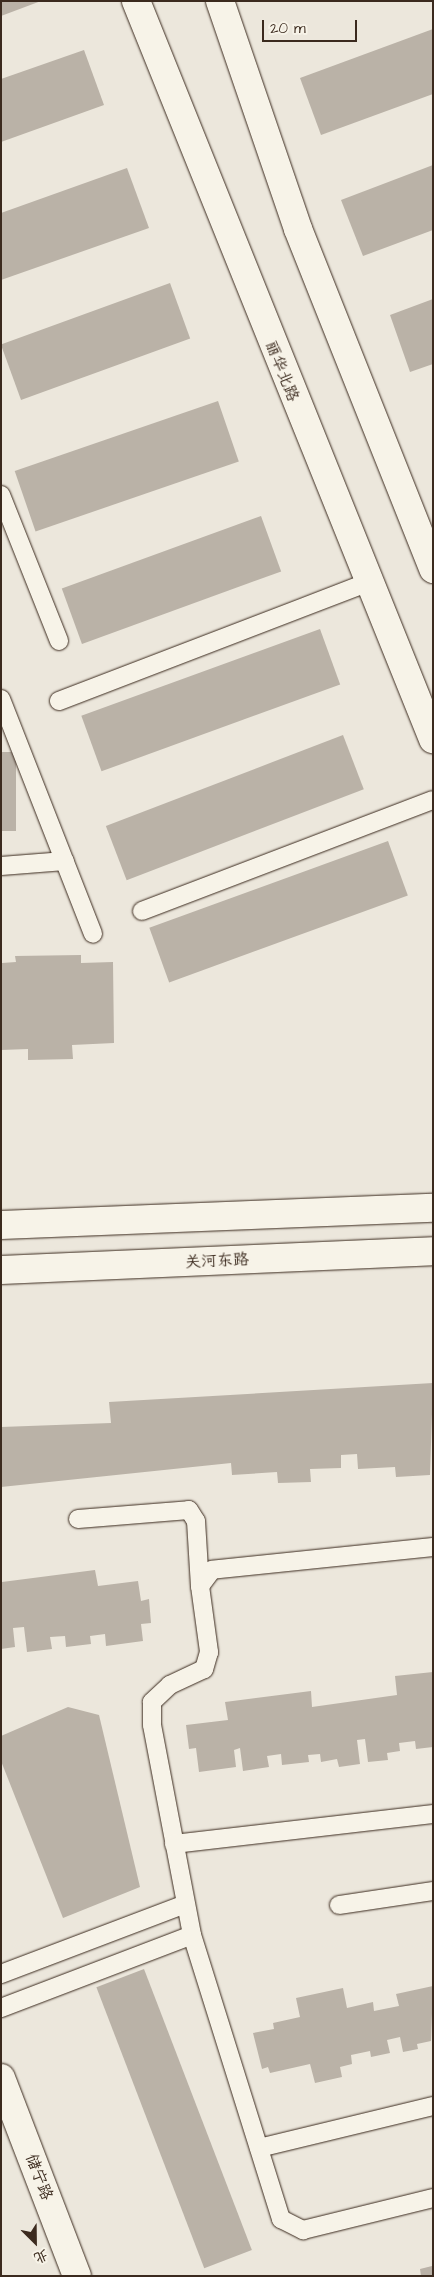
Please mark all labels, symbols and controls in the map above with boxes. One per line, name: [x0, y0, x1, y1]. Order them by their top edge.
scale bar: [264, 10, 359, 42]
text: 20 m: [270, 18, 306, 39]
street label: 丽华北路: [261, 338, 303, 404]
street label: 关河东路: [185, 1250, 249, 1272]
street label: 储宁路: [21, 2151, 57, 2203]
north arrow: [10, 2217, 60, 2267]
text: 北: [31, 2244, 51, 2268]

